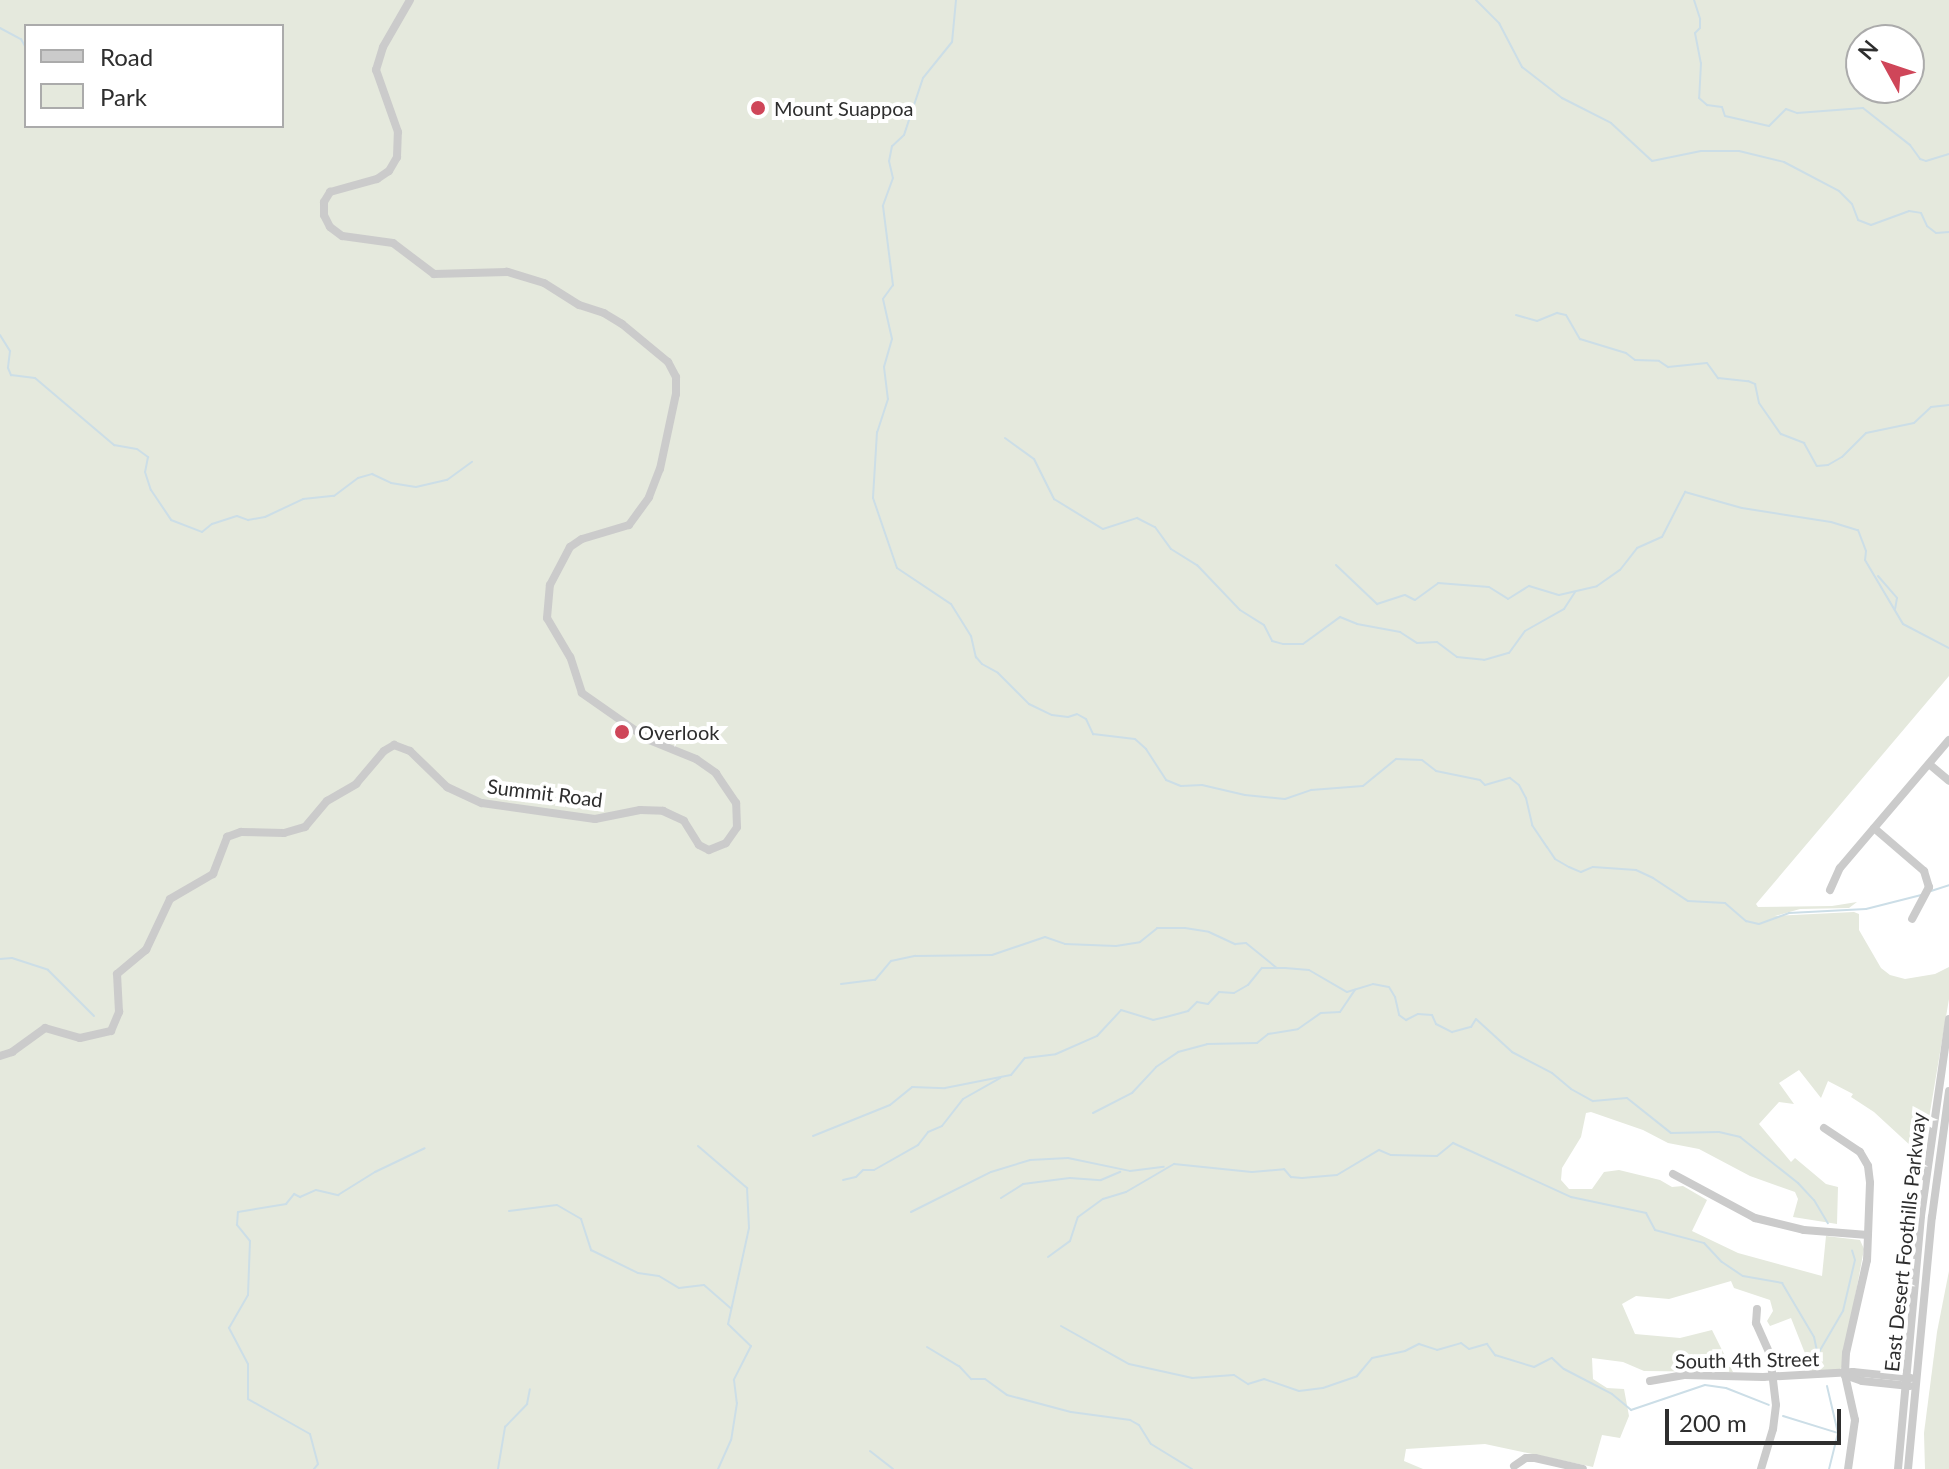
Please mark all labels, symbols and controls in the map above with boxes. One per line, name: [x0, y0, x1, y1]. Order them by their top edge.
legend: [24, 24, 284, 128]
north arrow: [1845, 24, 1925, 104]
text: N: [1852, 34, 1884, 65]
text: Road: [100, 42, 153, 71]
text: Park: [100, 82, 147, 111]
place label: Mount Suappoa: [774, 96, 913, 120]
marker: Mount Suappoa: [749, 99, 767, 117]
place label: Overlook: [638, 720, 719, 744]
marker: Overlook: [613, 723, 631, 741]
street label: Summit Road: [486, 774, 604, 812]
street label: East Desert Foothills Parkway: [1879, 1111, 1931, 1373]
street label: South 4th Street: [1675, 1347, 1819, 1373]
scale bar: [1669, 1393, 1845, 1443]
text: 200 m: [1679, 1408, 1747, 1437]

